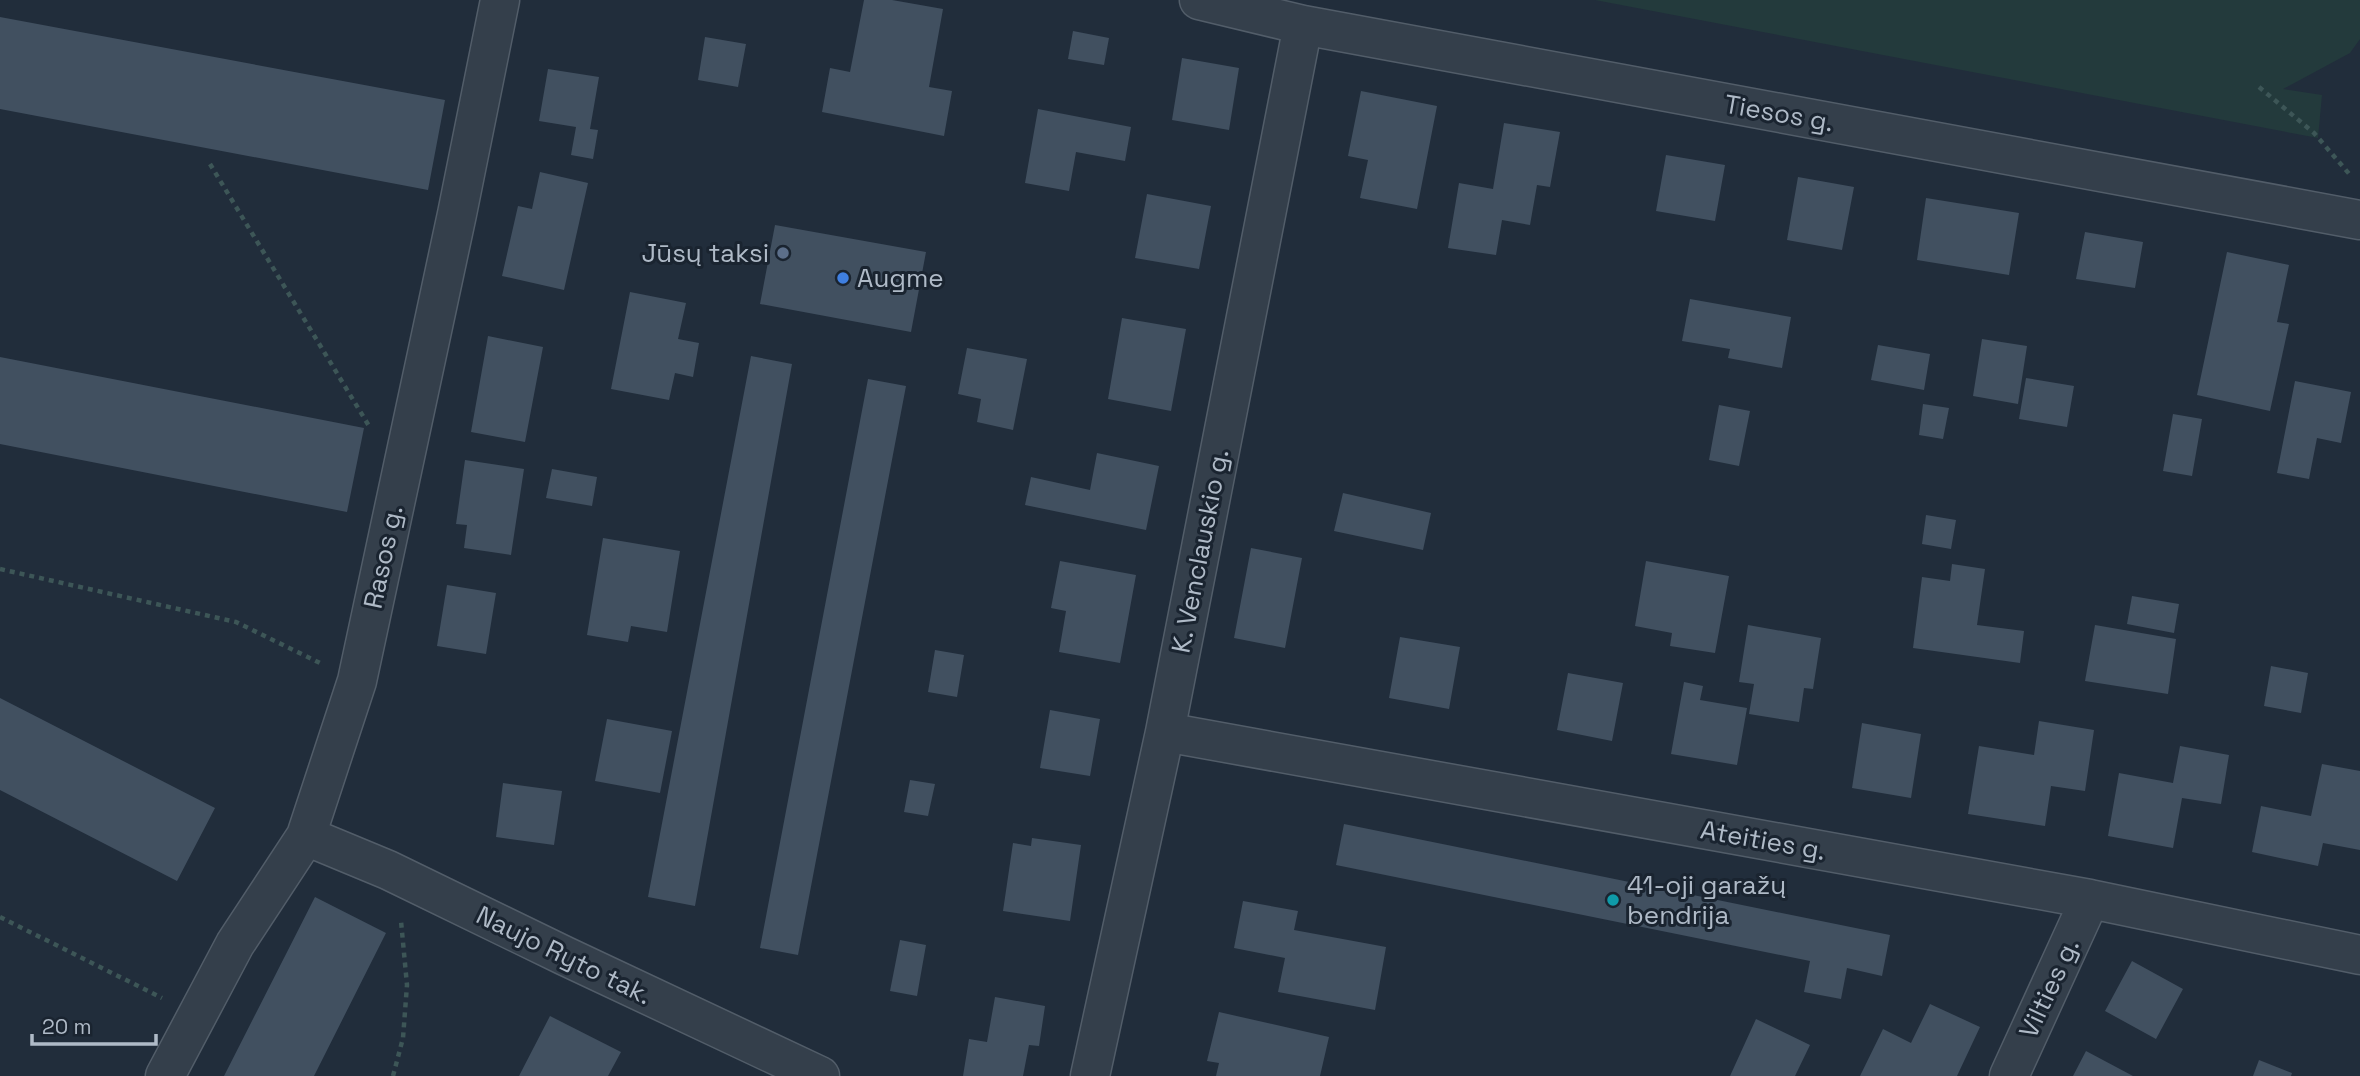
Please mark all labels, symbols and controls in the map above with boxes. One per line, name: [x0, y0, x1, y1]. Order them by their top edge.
street label: Tiesos g.: [1722, 87, 1836, 139]
place label: Jūsų taksi: [641, 236, 769, 270]
marker: Jūsų taksi: [775, 245, 791, 261]
place label: Augme: [857, 261, 944, 295]
marker: Augme: [835, 270, 851, 286]
street label: K. Venclauskio g.: [1164, 446, 1236, 656]
street label: Rasos g.: [355, 502, 411, 612]
street label: Ateities g.: [1698, 812, 1828, 868]
place label: 41-oji garažų bendrija: [1627, 868, 1786, 932]
marker: 41-oji garažų bendrija: [1605, 892, 1621, 908]
street label: Naujo Ryto tak.: [471, 898, 657, 1012]
street label: Vilties g.: [2011, 933, 2087, 1043]
scale bar: [32, 1002, 156, 1046]
text: 20 m: [42, 1013, 92, 1040]

